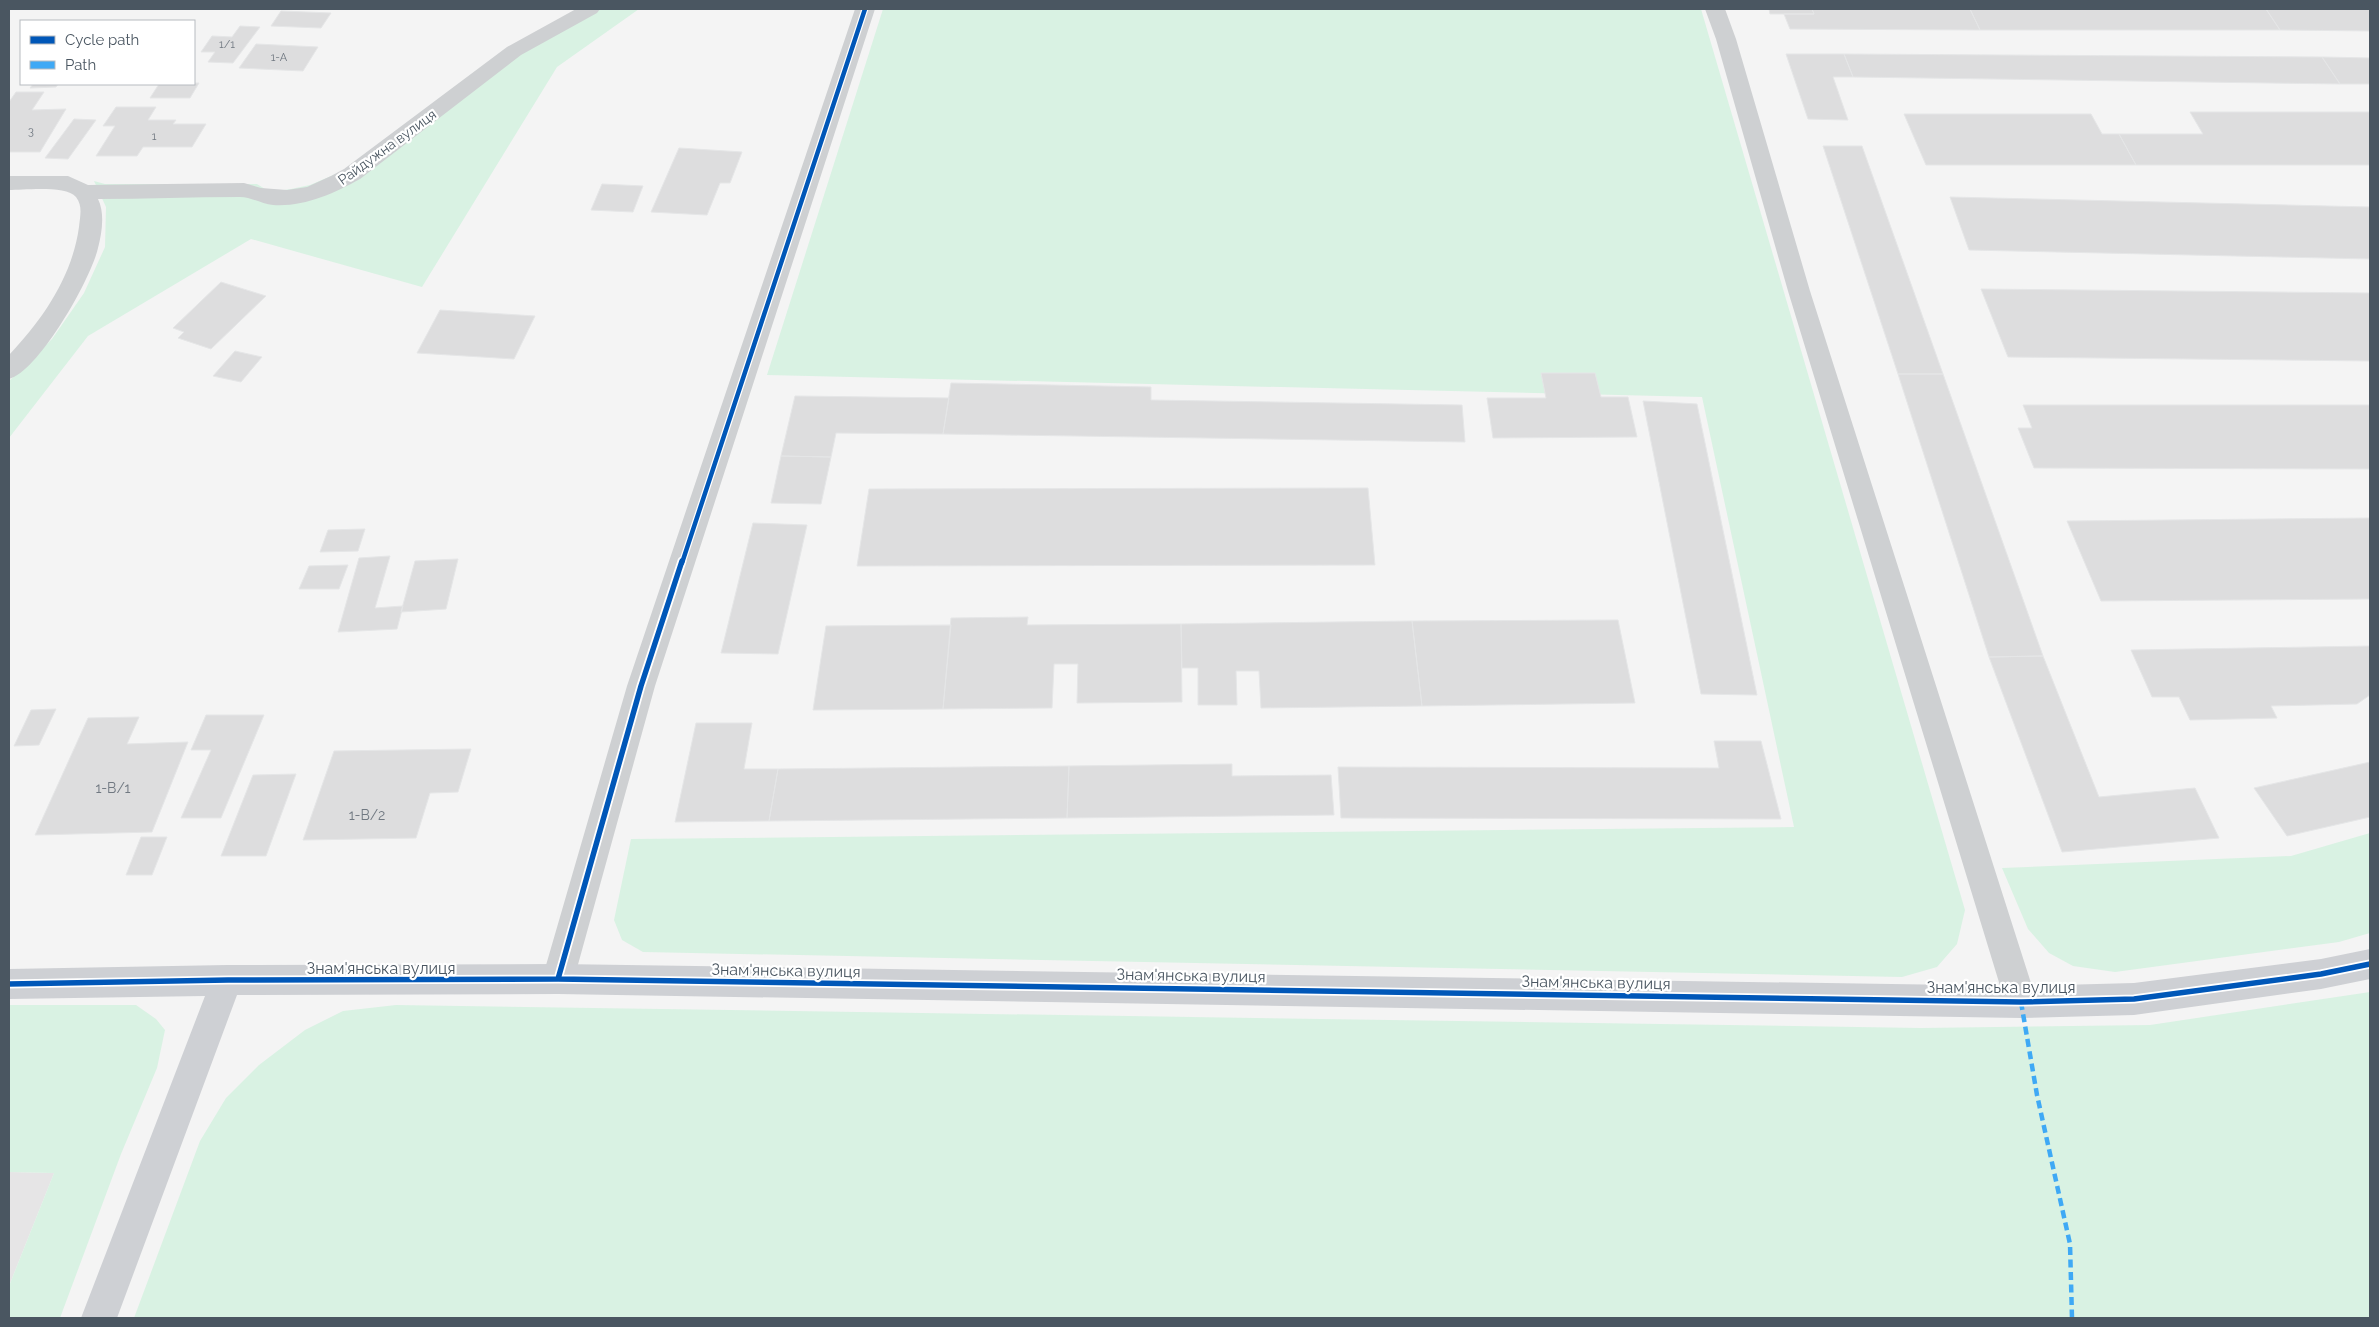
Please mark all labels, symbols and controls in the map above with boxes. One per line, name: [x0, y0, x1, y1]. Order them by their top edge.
legend: [20, 20, 195, 85]
text: Cycle path: [65, 31, 139, 49]
house number: 1/1: [219, 38, 235, 51]
house number: 1-А: [271, 51, 288, 64]
text: Path: [65, 56, 96, 74]
street label: Райдужна вулиця: [335, 106, 439, 188]
house number: 3: [28, 125, 34, 138]
house number: 1: [152, 130, 157, 143]
house number: 1-В/1: [95, 780, 131, 796]
house number: 1-В/2: [349, 807, 385, 823]
street label: Знам'янська вулиця: [306, 959, 456, 978]
street label: Знам'янська вулиця: [711, 960, 861, 981]
street label: Знам'янська вулиця: [1116, 965, 1266, 986]
street label: Знам'янська вулиця: [1521, 972, 1671, 993]
street label: Знам'янська вулиця: [1926, 978, 2076, 997]

